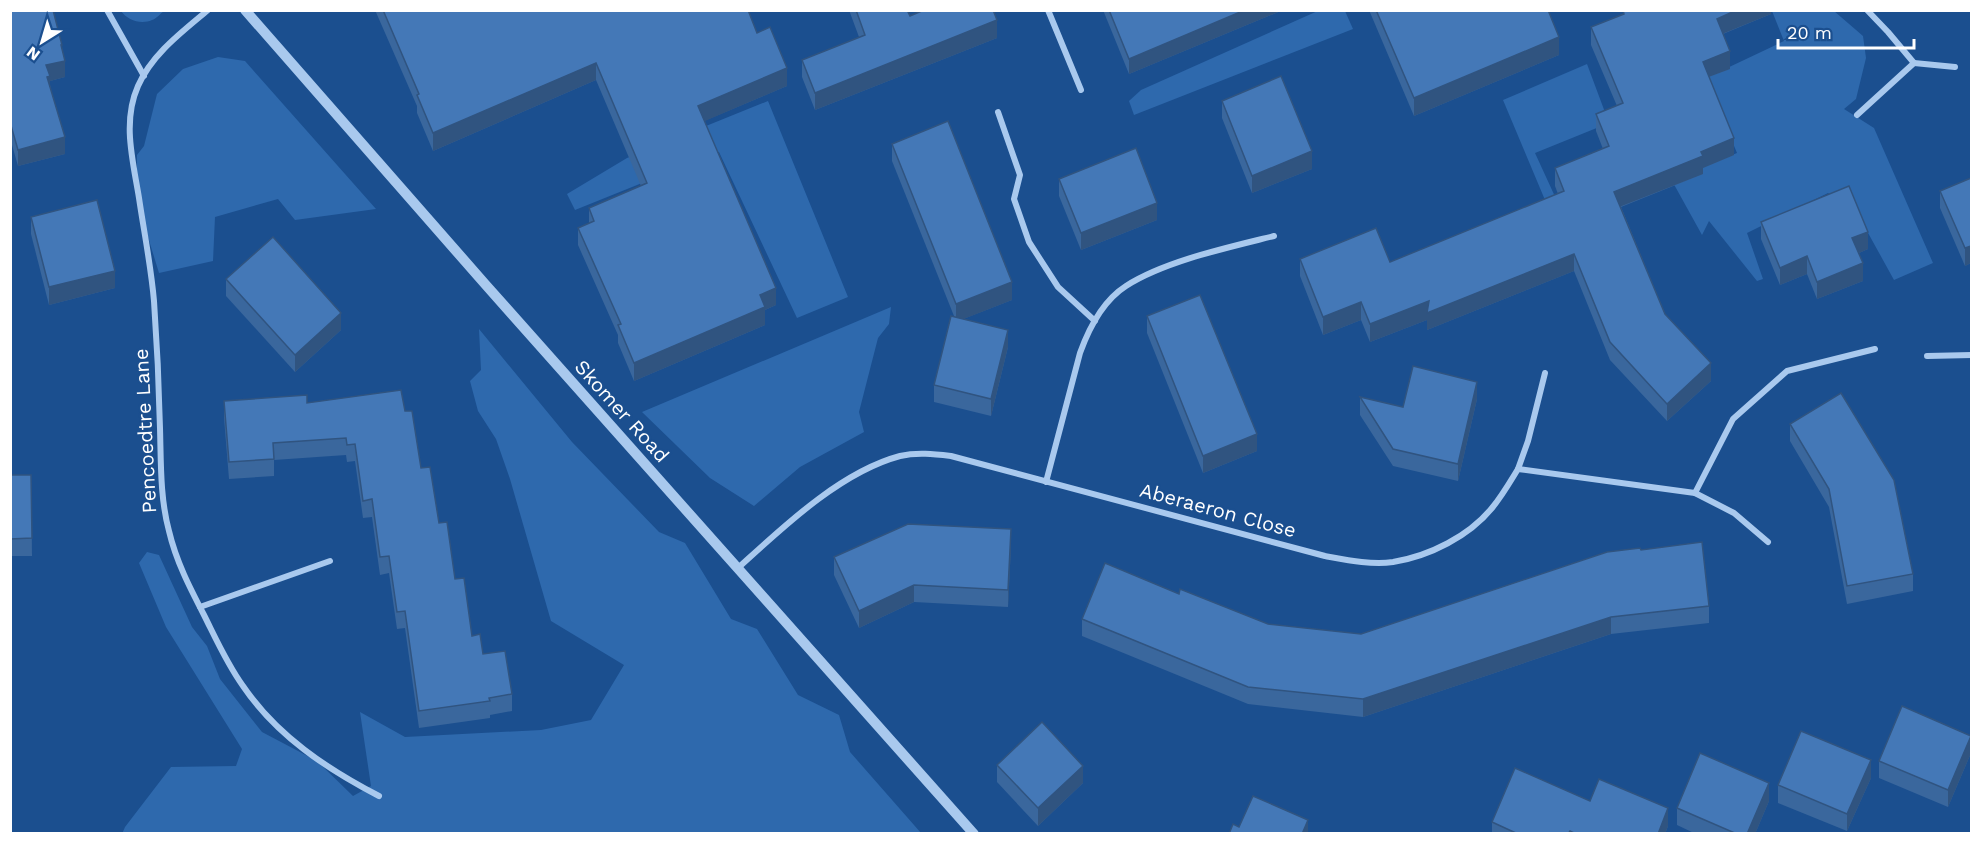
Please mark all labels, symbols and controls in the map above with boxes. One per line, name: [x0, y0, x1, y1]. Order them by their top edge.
north arrow: [12, 12, 72, 72]
scale bar: [1778, 12, 1914, 50]
text: 20 m: [1787, 22, 1832, 43]
text: N: [23, 42, 44, 65]
street label: Pencoedtre Lane: [129, 348, 161, 514]
street label: Skomer Road: [570, 355, 674, 467]
street label: Aberaeron Close: [1137, 478, 1299, 542]

